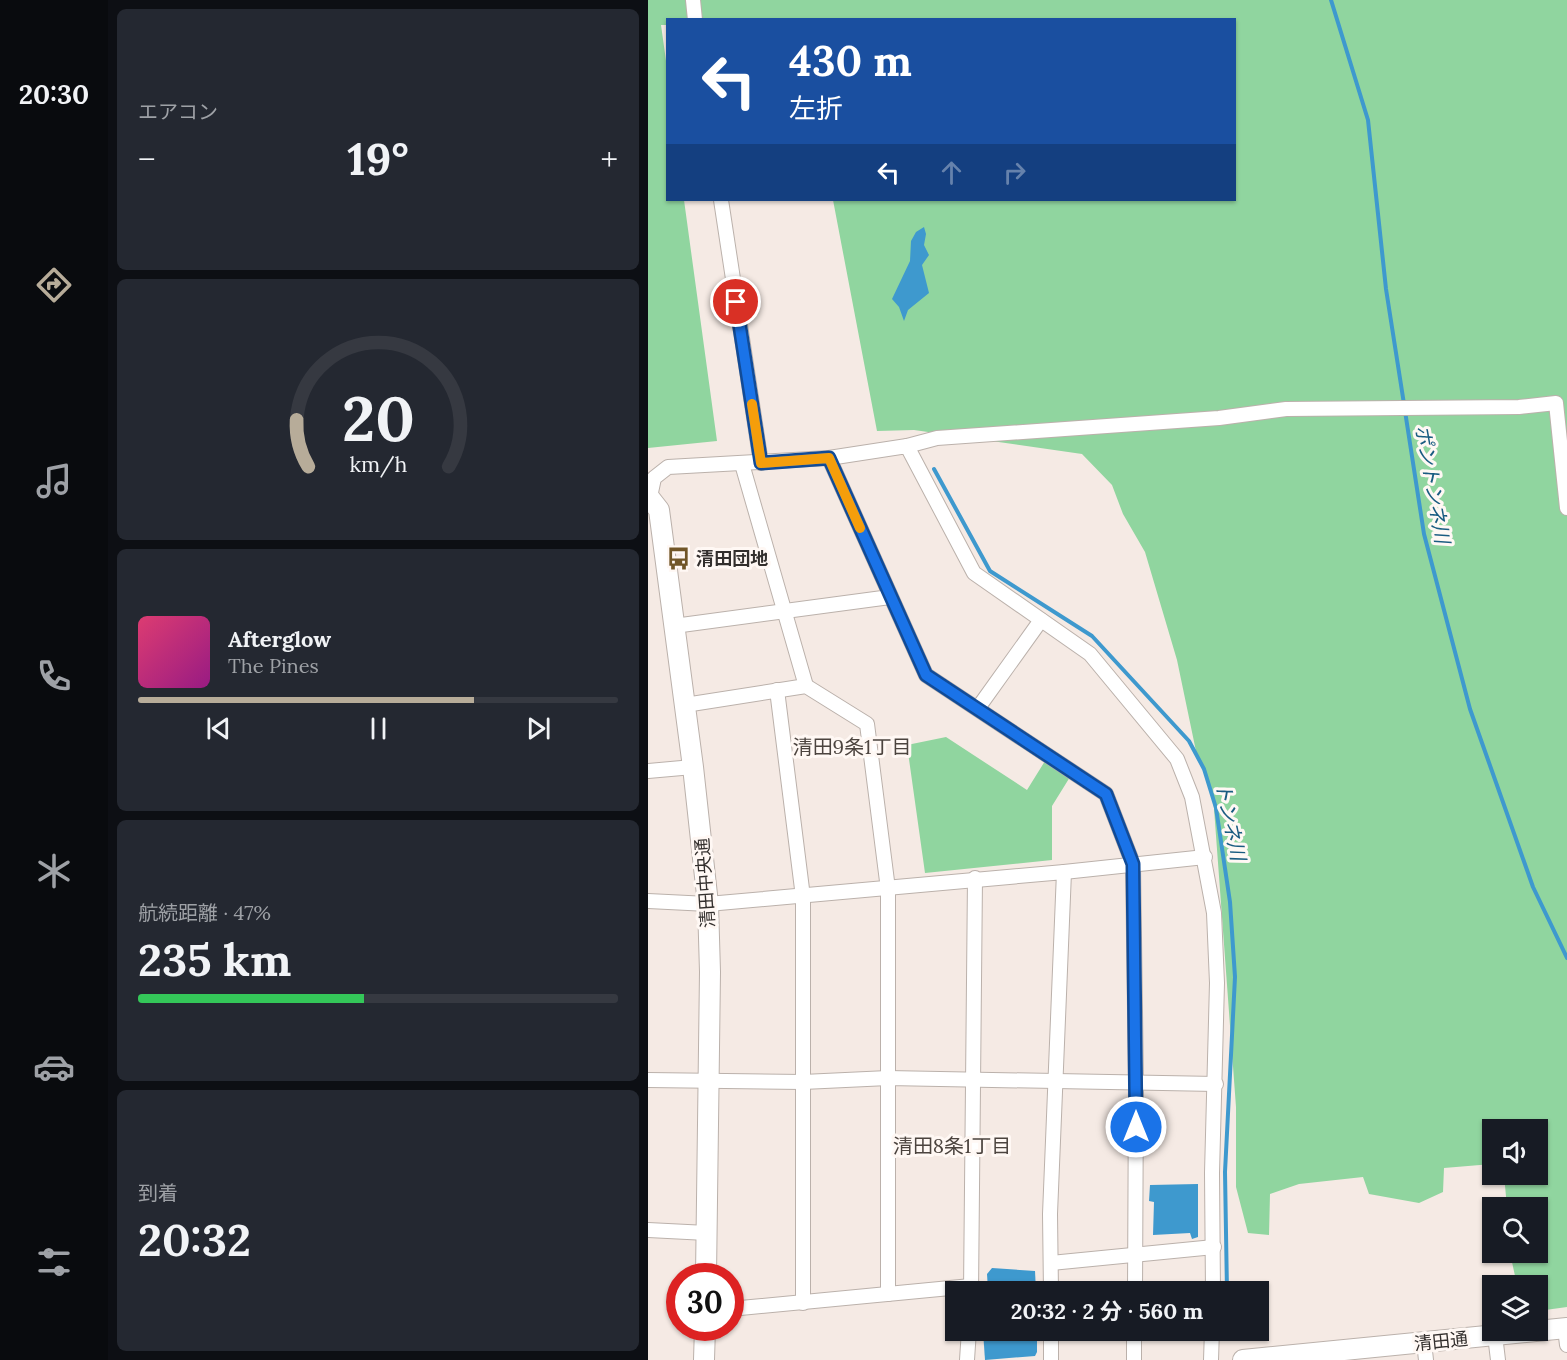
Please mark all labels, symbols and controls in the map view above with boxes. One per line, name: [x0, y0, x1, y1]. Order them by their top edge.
text: 430 m: [789, 34, 912, 88]
icon: left: [690, 42, 768, 120]
text: 20:30: [19, 77, 89, 111]
text: 左折: [789, 91, 843, 125]
text: エアコン: [138, 99, 218, 124]
text: 19°: [347, 130, 409, 187]
text: −: [138, 138, 156, 180]
text: +: [600, 138, 618, 180]
icon: left: [872, 156, 905, 189]
icon: ahead: [935, 156, 968, 189]
icon: right: [998, 156, 1031, 189]
icon: directions: [33, 264, 75, 306]
pin: [710, 276, 761, 327]
icon: arrive: [719, 285, 752, 318]
text: 20: [342, 378, 414, 458]
water label: ポントンネ川: [1410, 423, 1456, 547]
text: km/h: [349, 450, 407, 478]
icon: music: [33, 460, 75, 502]
bus stop icon: 清田団地: [665, 545, 691, 571]
place label: 清田団地: [696, 547, 768, 570]
text: Afterglow: [228, 625, 331, 653]
text: The Pines: [228, 653, 319, 678]
icon: phone: [33, 655, 75, 697]
icon: previous: [202, 712, 235, 745]
icon: pause: [362, 712, 395, 745]
icon: next: [522, 712, 555, 745]
district label: 清田9条1丁目: [793, 734, 911, 759]
water label: トンネ川: [1210, 779, 1252, 864]
street label: 清田中央通: [690, 837, 720, 929]
icon: climate: [33, 850, 75, 892]
text: 航続距離 · 47%: [138, 900, 271, 925]
text: 235 km: [138, 931, 291, 988]
icon: car: [33, 1046, 75, 1088]
position arrow: [1104, 1095, 1168, 1159]
map controls: [1482, 1119, 1548, 1341]
button: sound: [1482, 1119, 1548, 1185]
district label: 清田8条1丁目: [893, 1133, 1011, 1158]
text: 到着: [138, 1180, 178, 1205]
button: search: [1482, 1197, 1548, 1263]
text: 20:32: [138, 1211, 251, 1268]
icon: filters: [33, 1241, 75, 1283]
speed limit sign: 30: [666, 1263, 744, 1341]
button: layers: [1482, 1275, 1548, 1341]
text: 20:32 · 2 分 · 560 m: [1011, 1297, 1203, 1325]
street label: 清田通: [1413, 1327, 1469, 1355]

